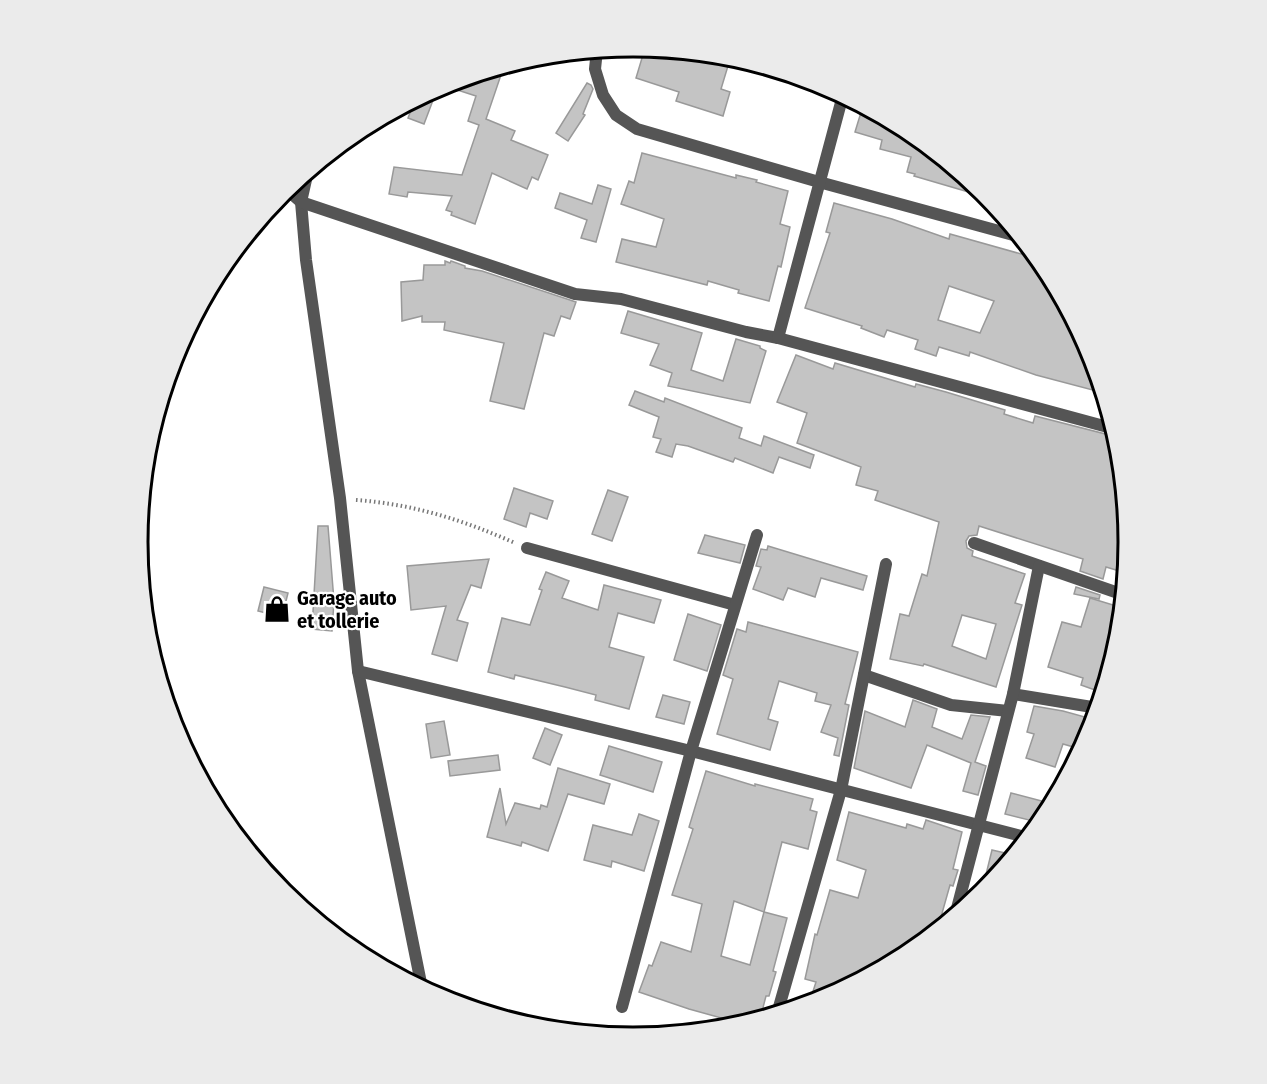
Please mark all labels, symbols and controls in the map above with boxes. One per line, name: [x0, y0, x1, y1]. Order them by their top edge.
place label: Garage auto et tollerie: [297, 586, 397, 633]
shop icon: Garage auto et tollerie: [262, 594, 292, 624]

